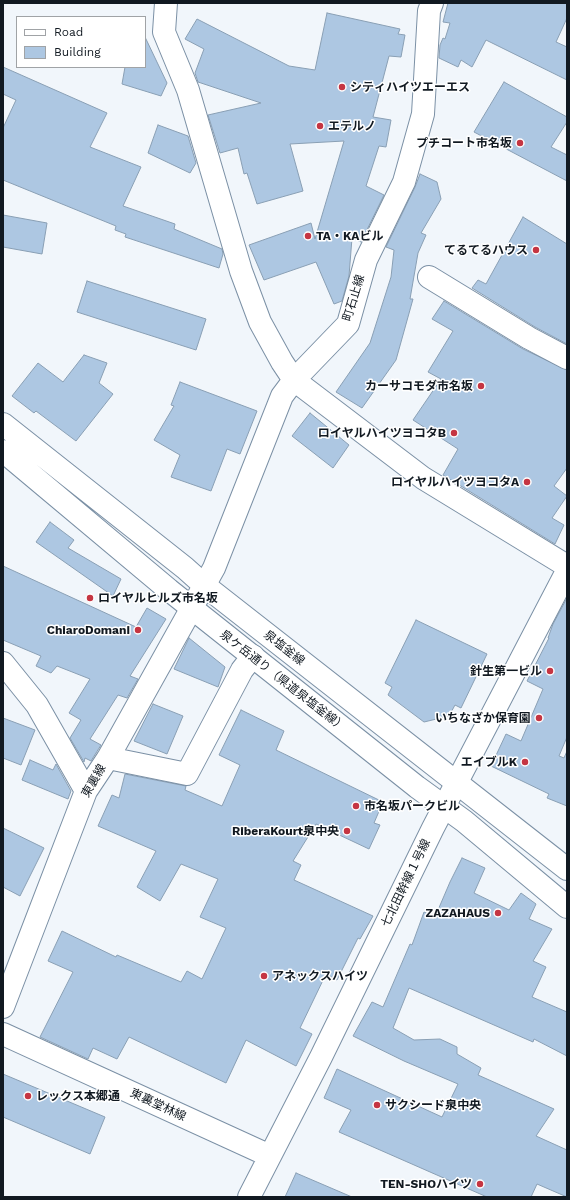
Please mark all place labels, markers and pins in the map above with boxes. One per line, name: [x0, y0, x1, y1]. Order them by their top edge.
place label: シティハイツエーエス: [350, 80, 470, 94]
marker: シティハイツエーエス: [337, 82, 347, 92]
place label: エテルノ: [328, 119, 376, 133]
marker: エテルノ: [315, 121, 325, 131]
place label: プチコート市名坂: [416, 136, 512, 150]
marker: プチコート市名坂: [515, 138, 525, 148]
place label: TA・KAビル: [316, 229, 383, 243]
marker: TA・KAビル: [303, 231, 313, 241]
place label: てるてるハウス: [444, 243, 528, 257]
marker: てるてるハウス: [531, 245, 541, 255]
place label: カーサコモダ市名坂: [365, 379, 473, 393]
marker: カーサコモダ市名坂: [476, 381, 486, 391]
place label: ロイヤルハイツヨコタB: [318, 426, 446, 440]
marker: ロイヤルハイツヨコタB: [449, 428, 459, 438]
place label: ロイヤルハイツヨコタA: [391, 475, 519, 489]
marker: ロイヤルハイツヨコタA: [522, 477, 532, 487]
place label: ロイヤルヒルズ市名坂: [98, 591, 218, 605]
marker: ロイヤルヒルズ市名坂: [85, 593, 95, 603]
place label: ChiaroDomani: [47, 623, 130, 637]
marker: ChiaroDomani: [133, 625, 143, 635]
place label: 針生第一ビル: [470, 664, 542, 678]
marker: 針生第一ビル: [545, 666, 555, 676]
place label: いちなざか保育園: [435, 711, 531, 725]
marker: いちなざか保育園: [534, 713, 544, 723]
place label: エイブルK: [461, 755, 517, 769]
marker: エイブルK: [520, 757, 530, 767]
place label: 市名坂パークビル: [364, 799, 460, 813]
marker: 市名坂パークビル: [351, 801, 361, 811]
place label: RiberaKourt泉中央: [232, 824, 339, 838]
marker: RiberaKourt泉中央: [342, 826, 352, 836]
place label: ZAZAHAUS: [426, 906, 490, 920]
marker: ZAZAHAUS: [493, 908, 503, 918]
place label: アネックスハイツ: [272, 969, 368, 983]
marker: アネックスハイツ: [259, 971, 269, 981]
place label: レックス本郷通: [36, 1089, 120, 1103]
marker: レックス本郷通: [23, 1091, 33, 1101]
place label: サクシード泉中央: [385, 1098, 481, 1112]
marker: サクシード泉中央: [372, 1100, 382, 1110]
place label: TEN-SHOハイツ: [380, 1177, 472, 1191]
marker: TEN-SHOハイツ: [475, 1179, 485, 1189]

